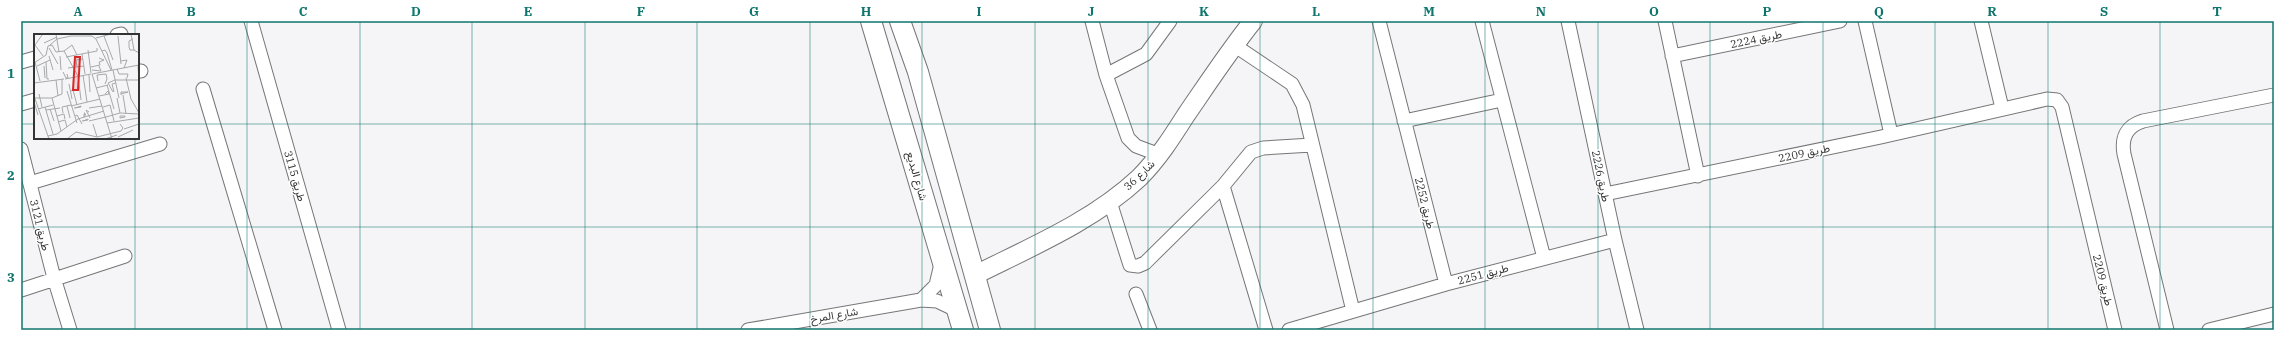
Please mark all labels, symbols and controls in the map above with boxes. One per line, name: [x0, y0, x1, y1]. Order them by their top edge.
text: A: [73, 3, 83, 20]
text: B: [186, 3, 196, 20]
text: C: [299, 3, 308, 20]
text: D: [411, 3, 421, 20]
text: E: [524, 3, 532, 20]
text: F: [637, 3, 645, 20]
text: G: [749, 3, 759, 20]
text: H: [861, 3, 872, 20]
text: I: [977, 3, 982, 20]
text: J: [1088, 3, 1095, 20]
text: K: [1199, 3, 1209, 20]
text: L: [1312, 3, 1320, 20]
text: M: [1423, 3, 1435, 20]
text: N: [1536, 3, 1546, 20]
text: O: [1649, 3, 1659, 20]
text: P: [1763, 3, 1772, 20]
text: Q: [1874, 3, 1884, 20]
text: R: [1987, 3, 1997, 20]
text: S: [2100, 3, 2108, 20]
text: T: [2212, 3, 2222, 20]
street label: طريق 2224: [1729, 27, 1783, 51]
inset map: [34, 34, 139, 139]
text: 1: [7, 65, 15, 82]
street label: طريق 2209: [1777, 141, 1831, 165]
street label: طريق 3115: [281, 149, 309, 203]
street label: طريق 2226: [1589, 149, 1613, 203]
street label: شارع البديع: [902, 150, 931, 203]
street label: شارع 36: [1121, 157, 1158, 194]
text: 2: [7, 167, 15, 184]
street label: طريق 2252: [1412, 176, 1438, 230]
street label: طريق 3121: [27, 198, 53, 252]
street label: طريق 2209: [2090, 253, 2116, 307]
street label: طريق 2251: [1456, 260, 1510, 288]
text: 3: [7, 269, 15, 286]
street label: شارع المرخ: [809, 304, 859, 327]

